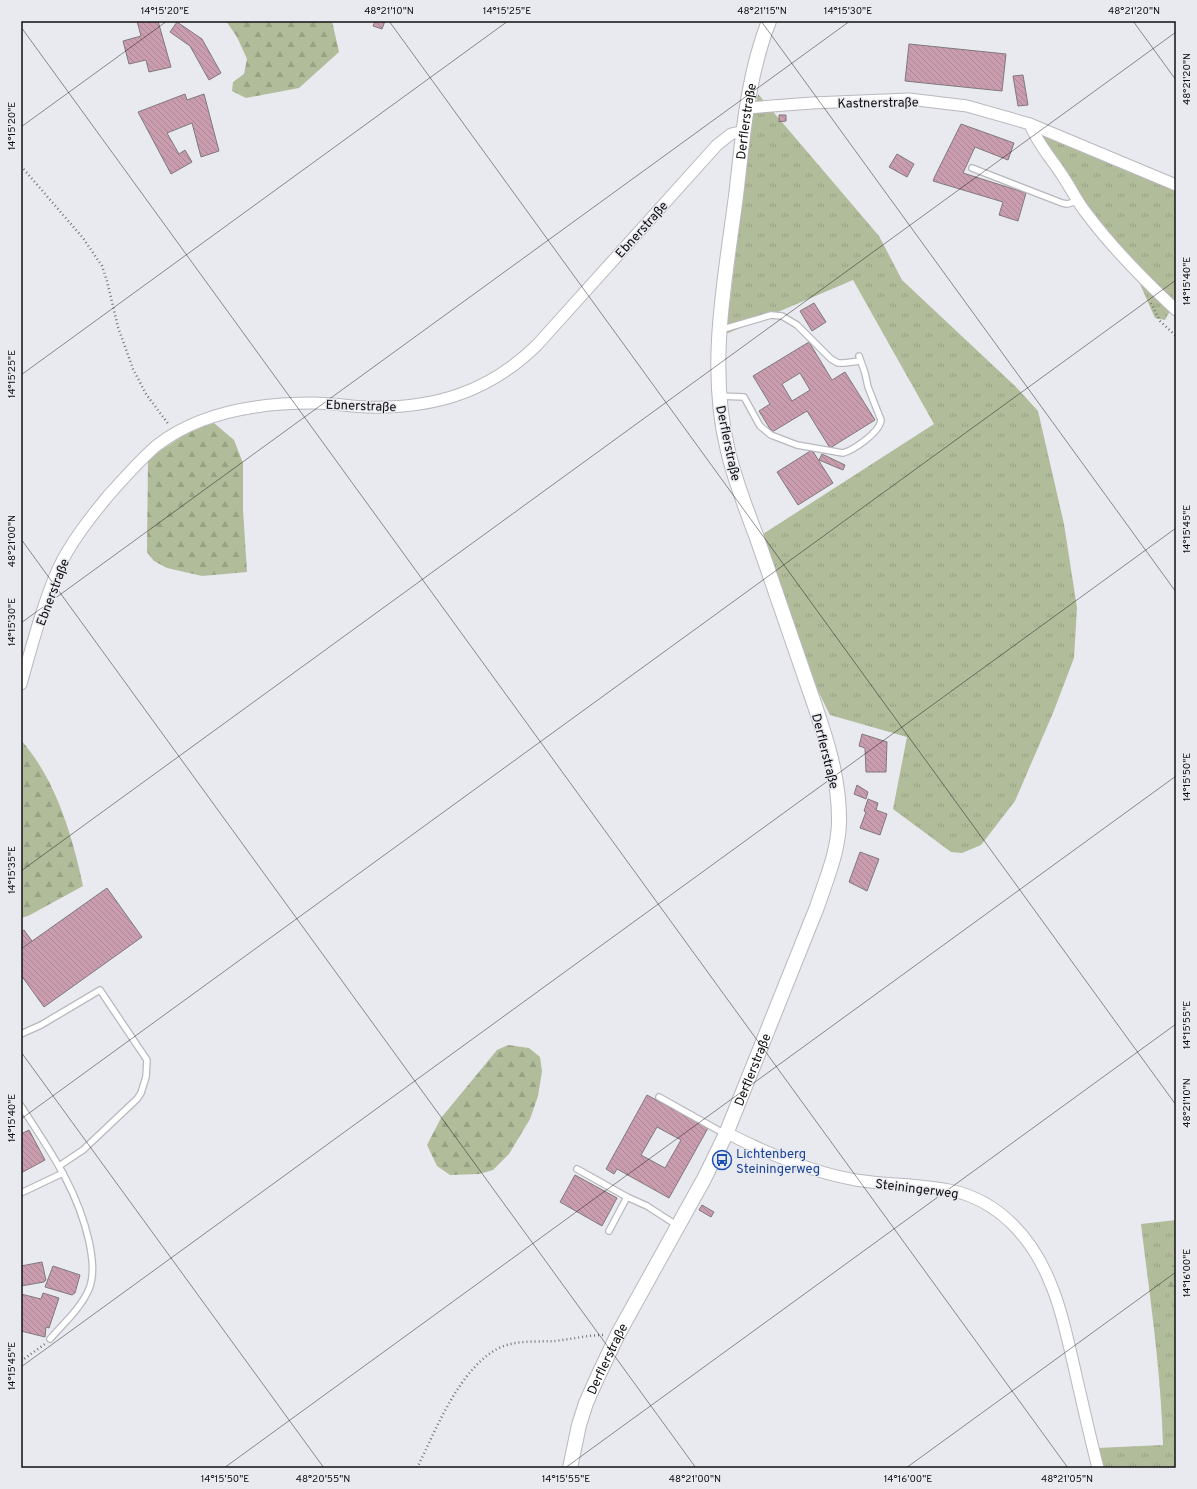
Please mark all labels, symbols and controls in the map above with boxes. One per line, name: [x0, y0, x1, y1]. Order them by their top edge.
text: 14°15'20"E: [141, 5, 189, 18]
text: 48°21'10"N: [364, 5, 414, 18]
text: 14°15'25"E: [483, 5, 531, 18]
text: 48°21'15"N: [737, 5, 787, 18]
text: 14°15'30"E: [824, 5, 872, 18]
text: 48°21'20"N: [1108, 5, 1160, 18]
text: 48°21'20"N: [1181, 53, 1194, 105]
street label: Derflerstraße: [734, 82, 761, 160]
street label: Kastnerstraße: [837, 95, 919, 113]
text: 14°15'20"E: [6, 102, 19, 150]
street label: Ebnerstraße: [613, 199, 672, 262]
text: 14°15'40"E: [1181, 257, 1194, 305]
text: 14°15'25"E: [6, 350, 19, 398]
street label: Ebnerstraße: [325, 398, 397, 416]
street label: Derflerstraße: [711, 404, 743, 483]
text: 14°15'45"E: [1181, 505, 1194, 553]
text: 48°21'00"N: [6, 515, 19, 567]
street label: Ebnerstraße: [34, 557, 74, 629]
text: 14°15'30"E: [6, 598, 19, 646]
street label: Derflerstraße: [807, 712, 841, 791]
text: 14°15'50"E: [1181, 753, 1194, 801]
text: 14°15'35"E: [6, 846, 19, 894]
text: 14°15'55"E: [1181, 1001, 1194, 1049]
street label: Derflerstraße: [732, 1031, 776, 1109]
text: 48°21'10"N: [1181, 1078, 1194, 1128]
text: 14°15'40"E: [6, 1094, 19, 1142]
place label: Lichtenberg Steiningerweg: [736, 1147, 820, 1178]
bus stop icon: Lichtenberg Steiningerweg: [711, 1149, 733, 1171]
street label: Steiningerweg: [874, 1177, 959, 1203]
text: 14°16'00"E: [1181, 1249, 1194, 1297]
street label: Derflerstraße: [585, 1321, 632, 1398]
text: 14°15'45"E: [6, 1342, 19, 1390]
text: 14°15'50"E: [201, 1473, 249, 1486]
text: 48°20'55"N: [296, 1473, 350, 1486]
text: 14°15'55"E: [542, 1473, 590, 1486]
text: 48°21'00"N: [669, 1473, 721, 1486]
text: 14°16'00"E: [884, 1473, 932, 1486]
text: 48°21'05"N: [1041, 1473, 1093, 1486]

